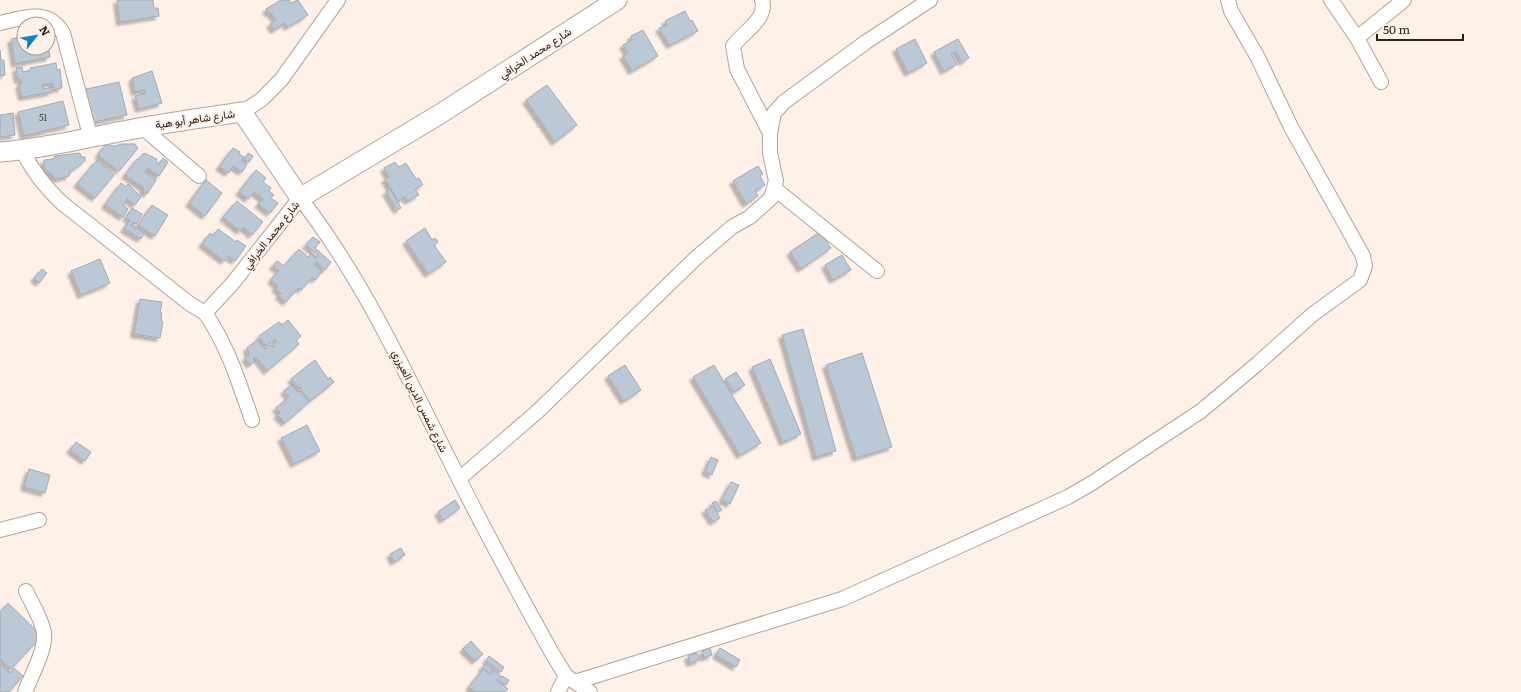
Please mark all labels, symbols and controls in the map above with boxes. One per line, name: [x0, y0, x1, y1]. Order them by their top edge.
north arrow: [16, 16, 56, 56]
scale bar: [1377, 16, 1463, 42]
text: 50 m: [1383, 20, 1410, 38]
text: N: [36, 22, 55, 38]
street label: شارع محمد الخرافي: [495, 23, 576, 84]
street label: شارع شاهر أبو هية: [154, 104, 236, 133]
house number: 51: [39, 110, 47, 124]
street label: شارع محمد الخرافي: [238, 196, 305, 274]
street label: شارع شمس الدين العيزري: [386, 346, 453, 456]

